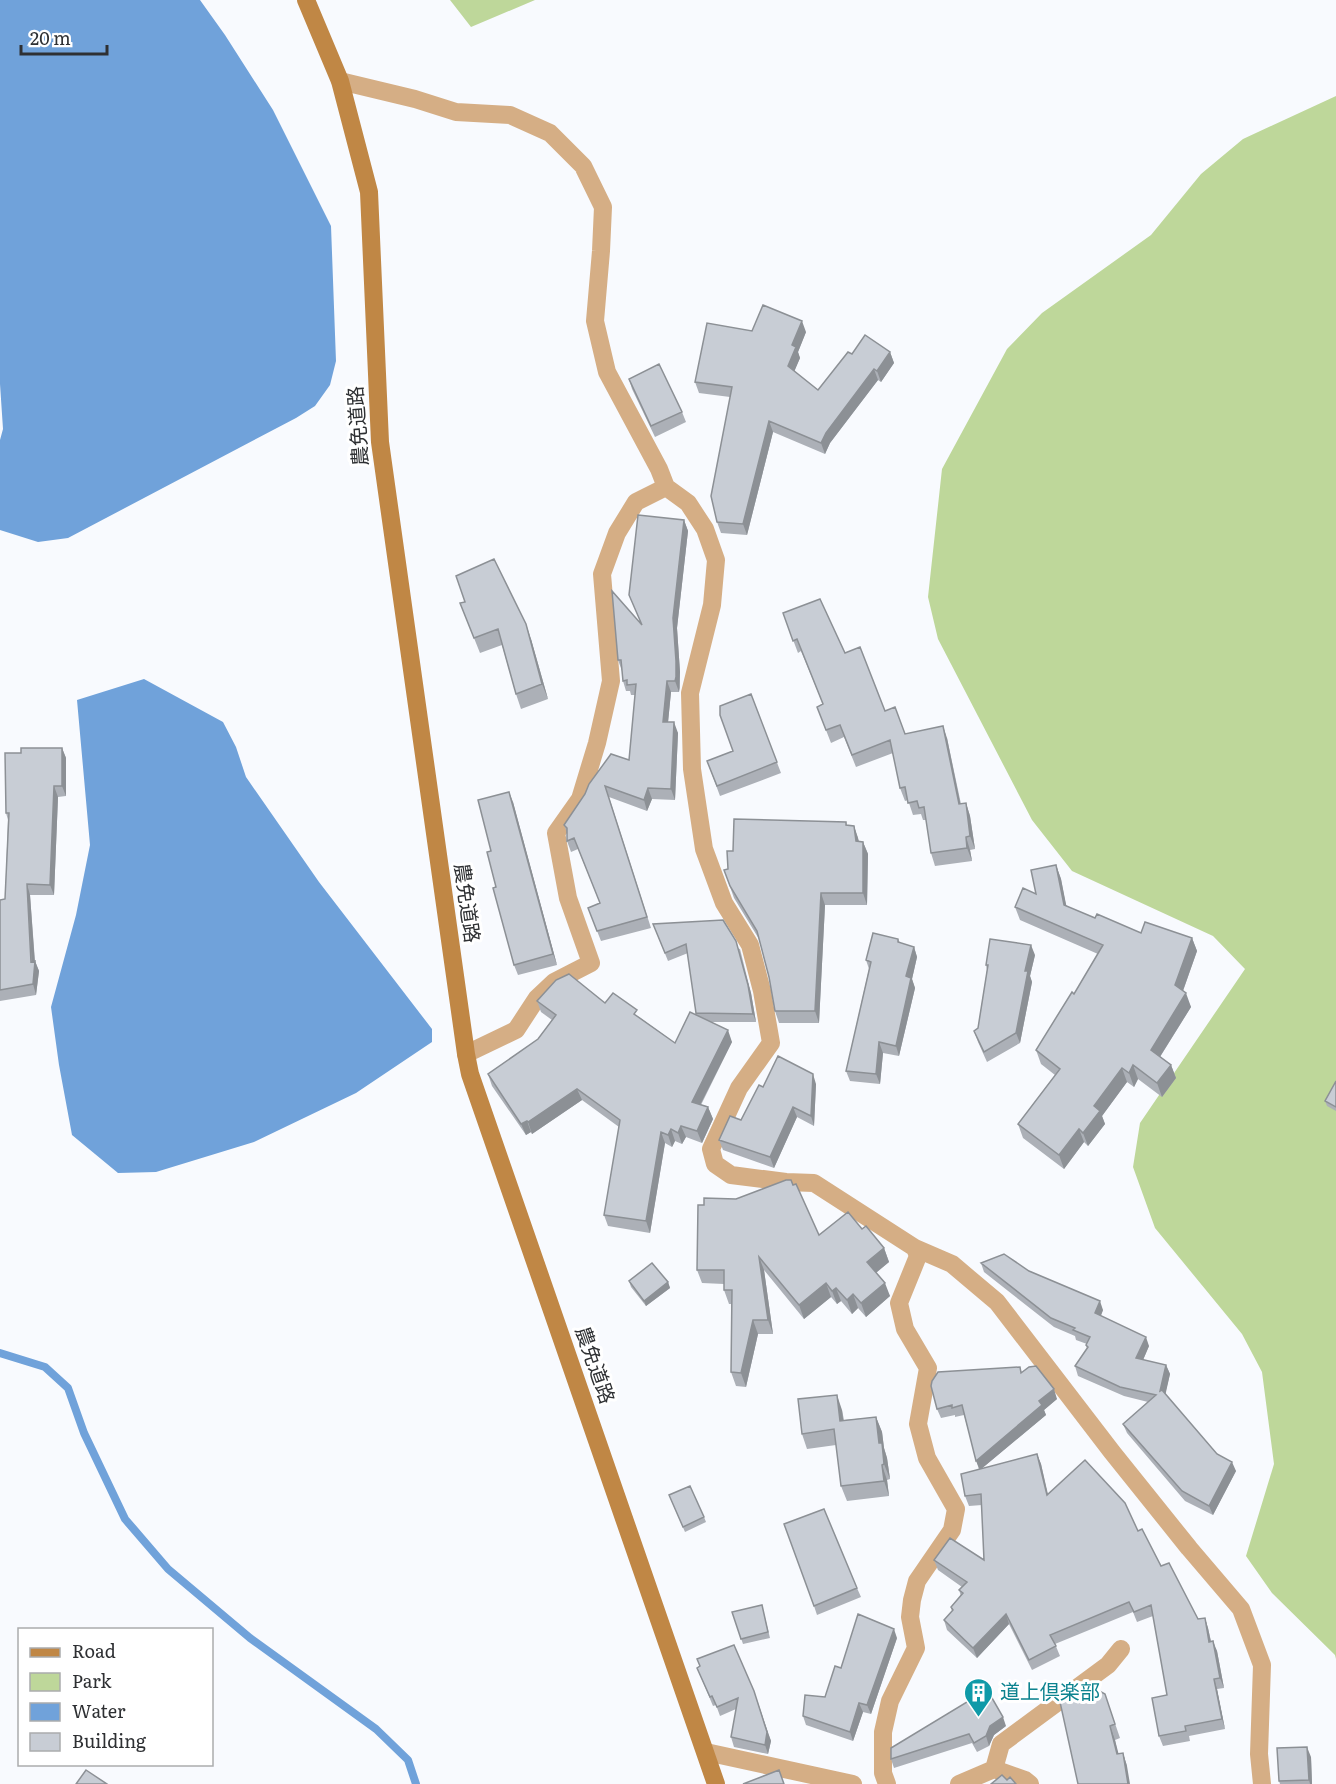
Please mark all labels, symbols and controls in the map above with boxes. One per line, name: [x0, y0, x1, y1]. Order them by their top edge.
scale bar: [21, 18, 106, 56]
text: 20 m: [30, 24, 71, 51]
street label: 農免道路: [338, 385, 374, 467]
street label: 農免道路: [449, 861, 489, 944]
street label: 農免道路: [570, 1322, 624, 1407]
legend: [18, 1628, 213, 1766]
text: Road: [72, 1637, 116, 1664]
text: Park: [72, 1667, 113, 1694]
place label: 道上倶楽部: [1000, 1675, 1100, 1705]
building icon: 道上倶楽部: [963, 1676, 995, 1718]
text: Water: [72, 1697, 126, 1724]
text: Building: [72, 1727, 147, 1754]

